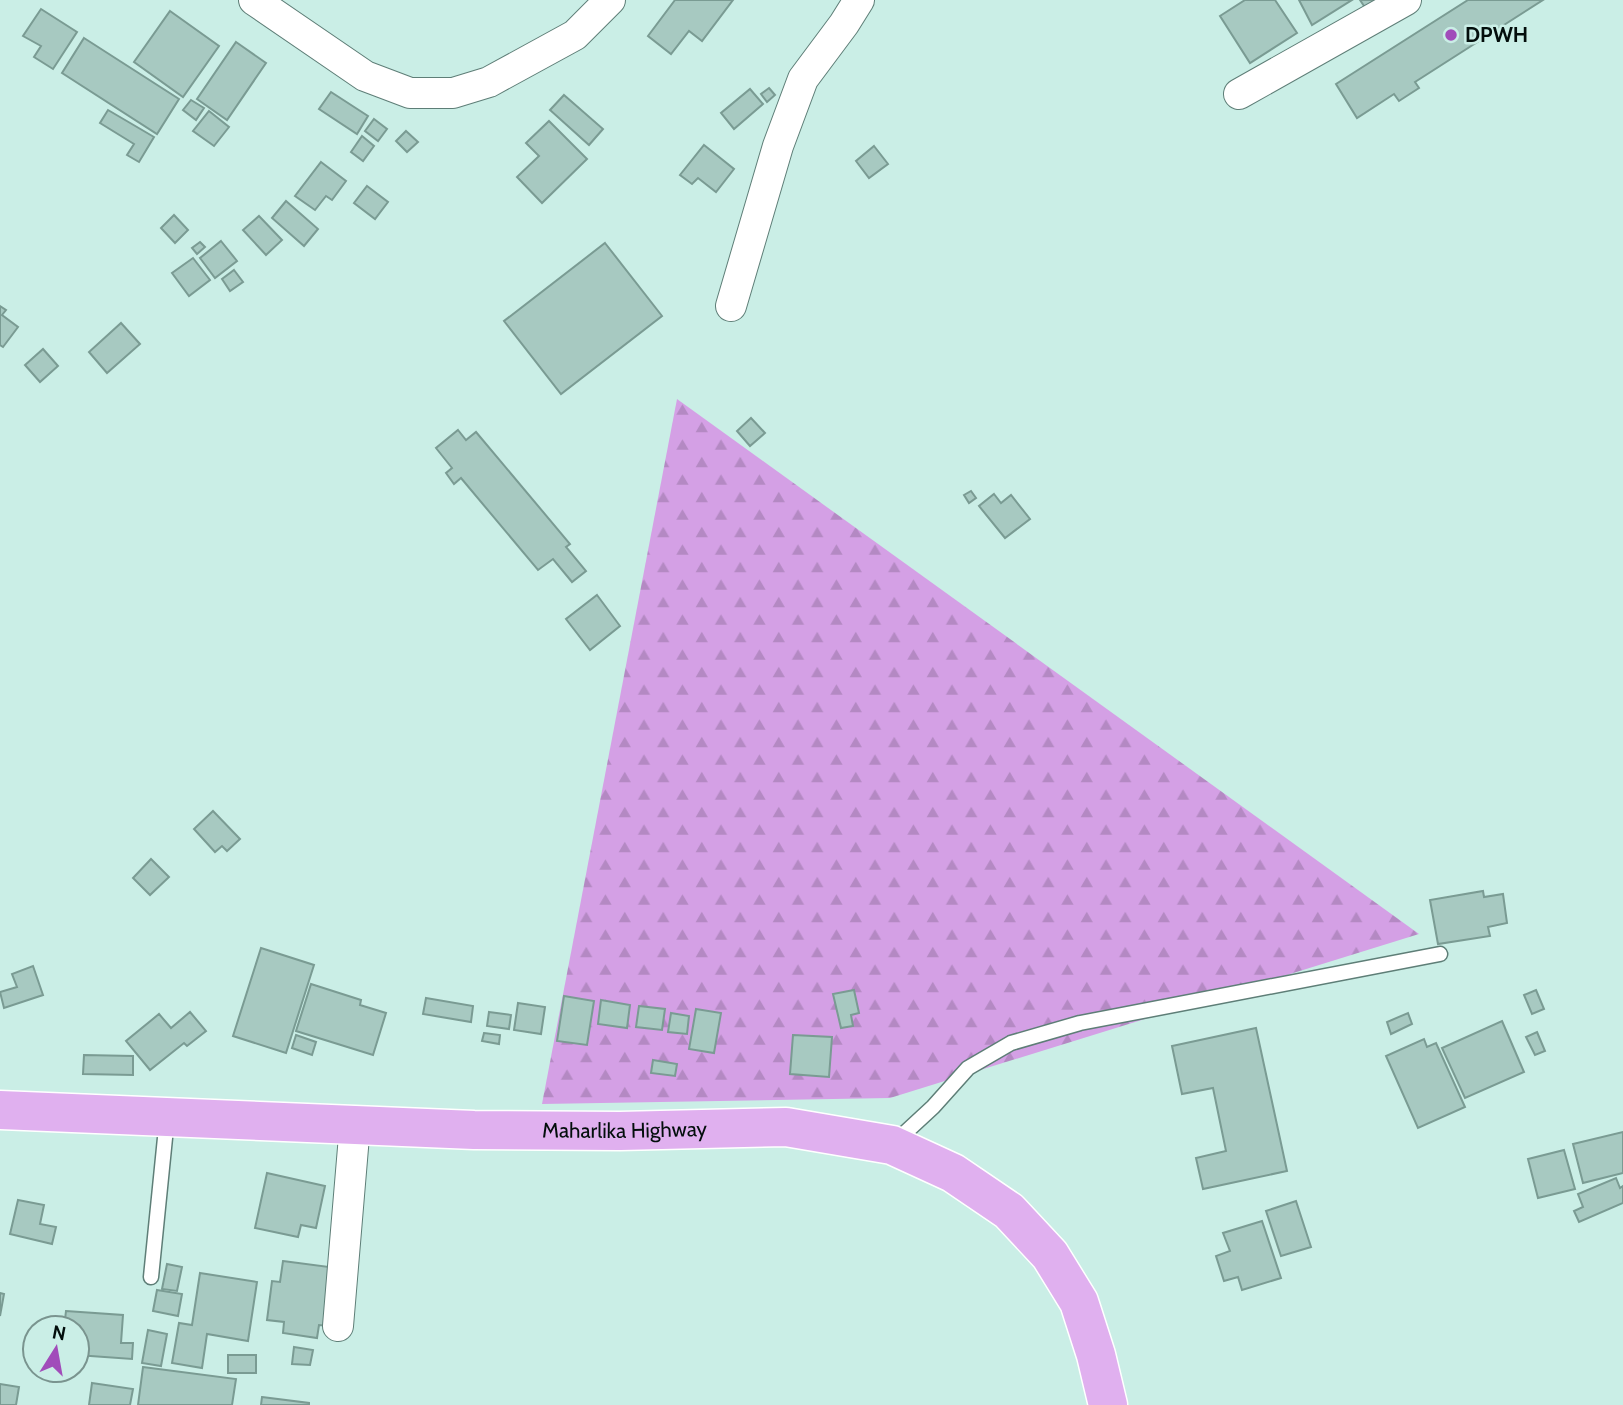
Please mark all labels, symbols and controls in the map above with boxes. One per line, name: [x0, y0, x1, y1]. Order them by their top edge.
place label: DPWH: [1465, 22, 1528, 47]
marker: DPWH: [1443, 27, 1459, 43]
street label: Maharlika Highway: [542, 1116, 708, 1143]
north arrow: [21, 1314, 91, 1384]
text: N: [50, 1320, 68, 1345]

